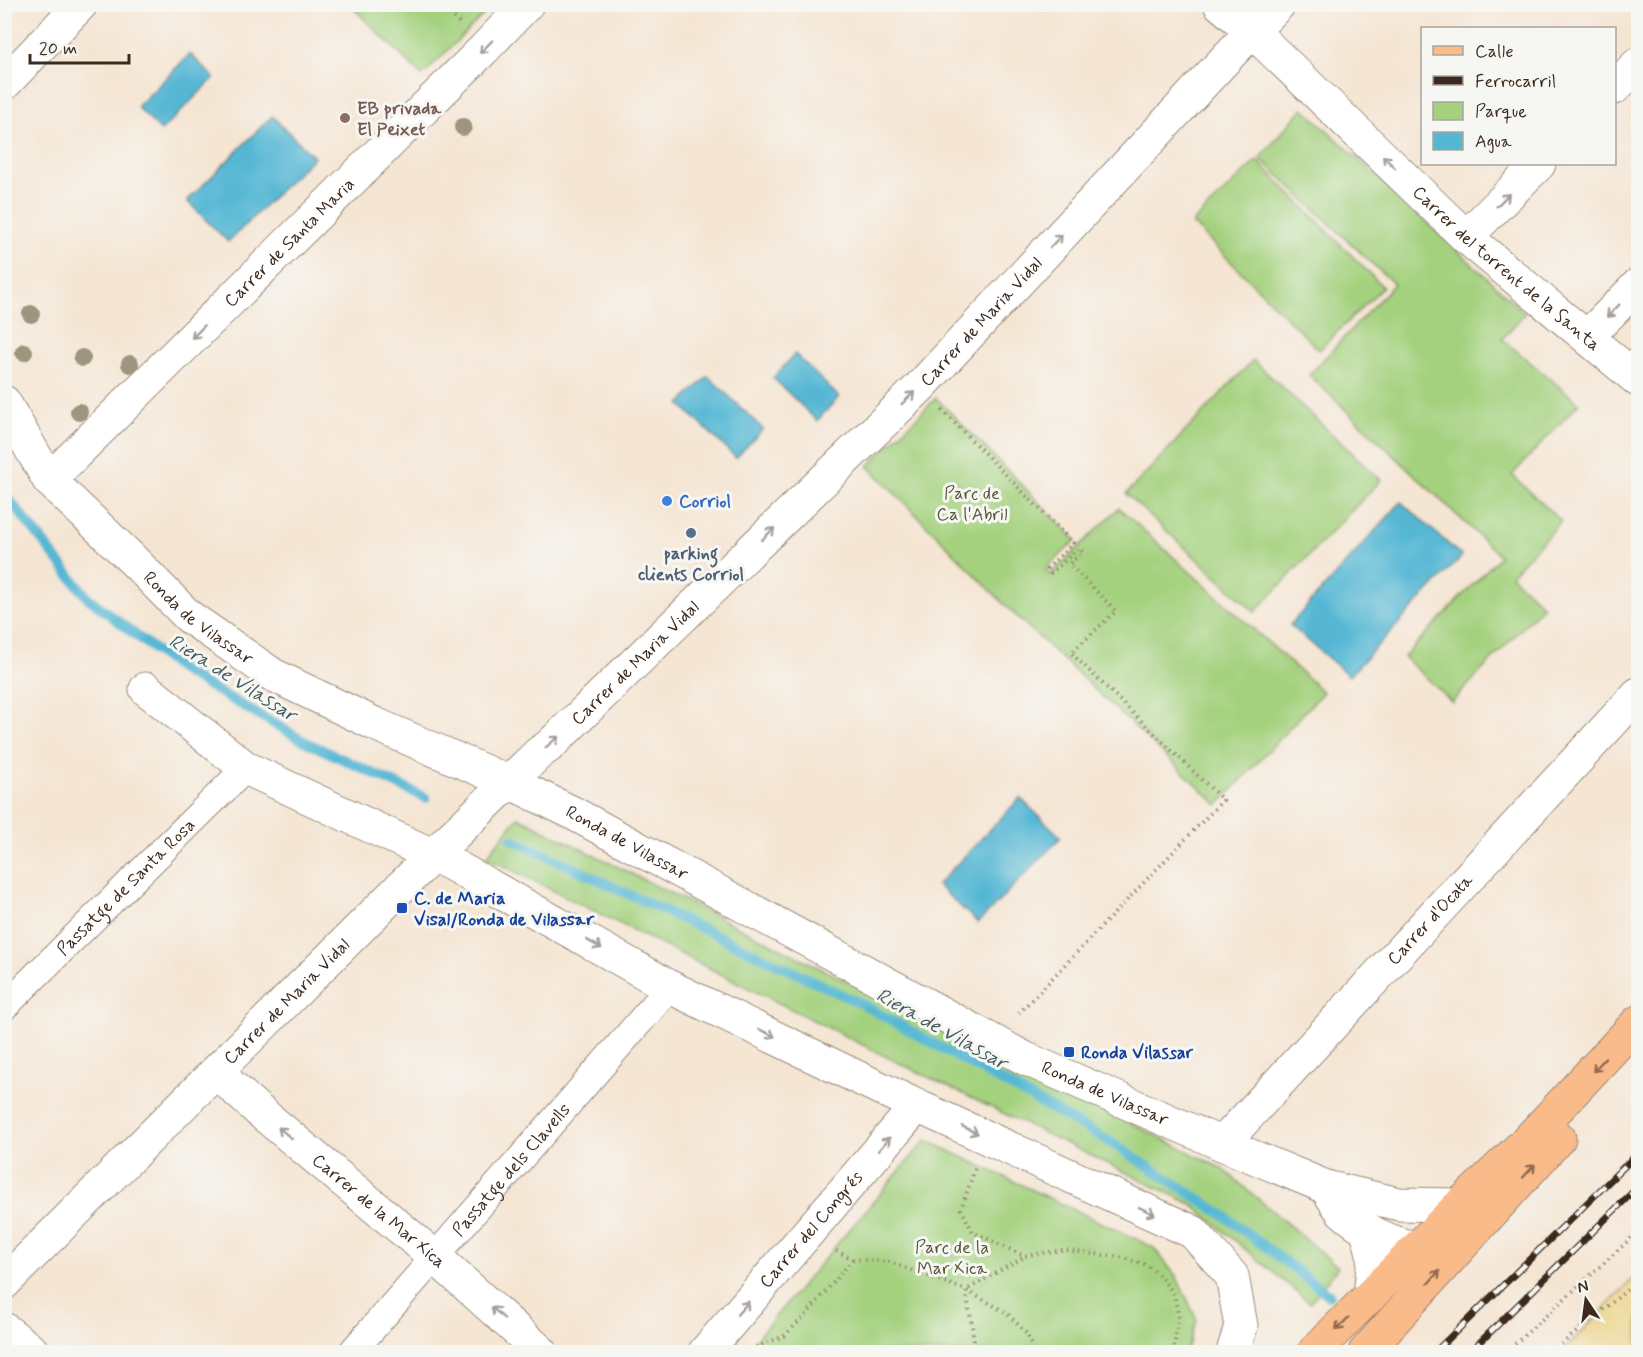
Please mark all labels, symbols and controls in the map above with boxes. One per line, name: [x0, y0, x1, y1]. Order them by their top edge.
scale bar: [30, 27, 129, 65]
legend: [1421, 27, 1616, 165]
text: 20 m: [39, 37, 77, 61]
one-way arrow: [479, 39, 494, 54]
text: Calle: [1475, 40, 1514, 64]
text: Ferrocarril: [1475, 70, 1556, 94]
place label: EB privada El Peixet: [357, 97, 442, 142]
text: Parque: [1475, 100, 1527, 124]
marker: EB privada El Peixet: [338, 111, 352, 125]
text: Agua: [1475, 130, 1512, 154]
one-way arrow: [1381, 155, 1396, 169]
street label: Carrer de Santa Maria: [219, 173, 360, 313]
street label: Carrer del torrent de la Santa: [1407, 181, 1605, 357]
one-way arrow: [1495, 193, 1510, 208]
one-way arrow: [1049, 234, 1063, 249]
street label: Carrer de Maria Vidal: [915, 252, 1048, 392]
one-way arrow: [1606, 303, 1621, 318]
one-way arrow: [191, 324, 206, 339]
one-way arrow: [900, 392, 915, 406]
park label: Parc de Ca l'Abril: [936, 482, 1008, 527]
place label: Corriol: [679, 490, 731, 514]
marker: Corriol: [660, 494, 674, 508]
marker: parking clients Corriol: [684, 526, 698, 540]
one-way arrow: [760, 527, 775, 541]
place label: parking clients Corriol: [638, 542, 744, 587]
street label: Ronda de Vilassar: [138, 566, 258, 671]
street label: Carrer de Maria Vidal: [567, 596, 705, 731]
water label: Riera de Vilassar: [163, 628, 303, 730]
one-way arrow: [544, 735, 559, 749]
street label: Ronda de Vilassar: [561, 800, 693, 887]
street label: Passatge de Santa Rosa: [52, 814, 201, 961]
street label: Carrer d'Ocata: [1382, 869, 1479, 971]
place label: C. de Maria Visal/Ronda de Vilassar: [414, 887, 595, 932]
marker: C. de Maria Visal/Ronda de Vilassar: [395, 901, 409, 915]
street label: Carrer de Maria Vidal: [219, 934, 356, 1070]
one-way arrow: [585, 938, 602, 950]
water label: Riera de Vilassar: [871, 982, 1014, 1078]
one-way arrow: [757, 1028, 775, 1040]
place label: Ronda Vilassar: [1081, 1041, 1194, 1065]
marker: Ronda Vilassar: [1062, 1045, 1076, 1059]
street label: Ronda de Vilassar: [1038, 1056, 1173, 1133]
one-way arrow: [1592, 1057, 1606, 1072]
street label: Passatge dels Clavells: [447, 1099, 576, 1242]
one-way arrow: [960, 1125, 978, 1136]
one-way arrow: [277, 1126, 293, 1139]
one-way arrow: [877, 1136, 890, 1152]
street label: Carrer de la Mar Xica: [307, 1149, 450, 1274]
one-way arrow: [1522, 1164, 1536, 1179]
street label: Carrer del Congrés: [754, 1166, 869, 1294]
one-way arrow: [1138, 1206, 1156, 1218]
park label: Parc de la Mar Xica: [915, 1236, 989, 1281]
one-way arrow: [1427, 1269, 1441, 1284]
north arrow: [1556, 1270, 1616, 1330]
text: N: [1575, 1275, 1591, 1298]
one-way arrow: [736, 1301, 750, 1316]
one-way arrow: [491, 1306, 506, 1320]
one-way arrow: [1335, 1317, 1349, 1332]

